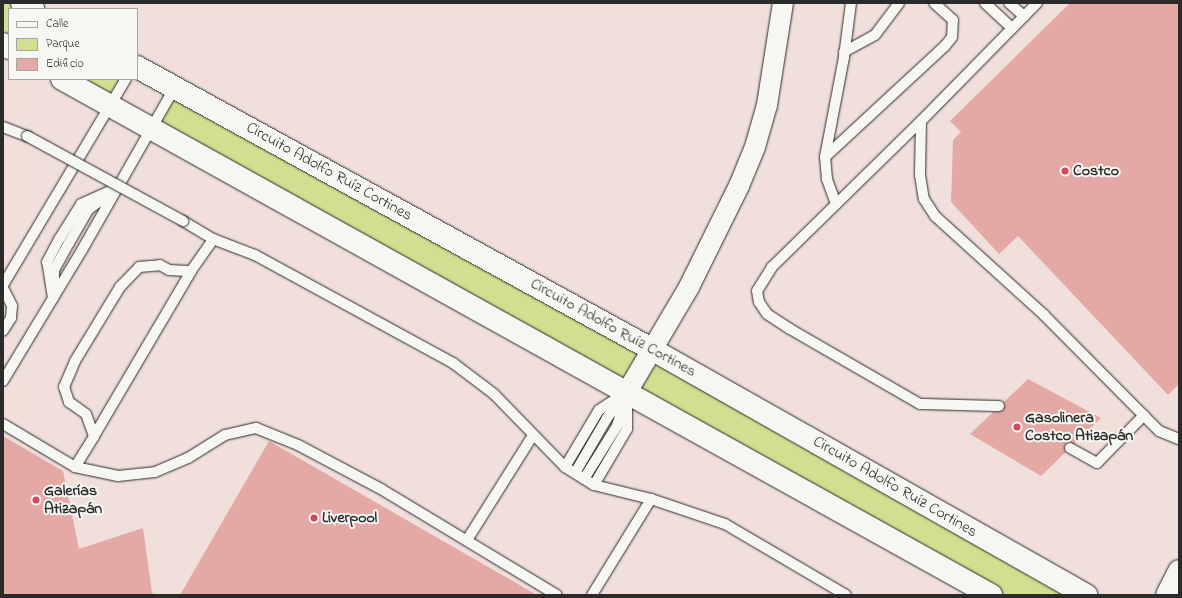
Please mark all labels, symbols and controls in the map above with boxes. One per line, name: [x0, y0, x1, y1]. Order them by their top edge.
legend: [8, 8, 138, 80]
text: Calle: [46, 15, 68, 33]
text: Parque: [46, 35, 80, 53]
text: Edificio: [46, 55, 84, 73]
street label: Circuito Adolfo Ruíz Cortines: [243, 118, 415, 226]
place label: Costco: [1073, 161, 1119, 181]
marker: Costco: [1060, 166, 1070, 176]
street label: Circuito Adolfo Ruíz Cortines: [527, 274, 699, 382]
place label: Gasolinera Costco Atizapán: [1025, 408, 1133, 446]
marker: Gasolinera Costco Atizapán: [1012, 422, 1022, 432]
street label: Circuito Adolfo Ruíz Cortines: [809, 432, 981, 542]
place label: Galerías Atizapán: [44, 481, 102, 519]
marker: Galerías Atizapán: [31, 495, 41, 505]
place label: Liverpool: [322, 508, 377, 528]
marker: Liverpool: [309, 513, 319, 523]

